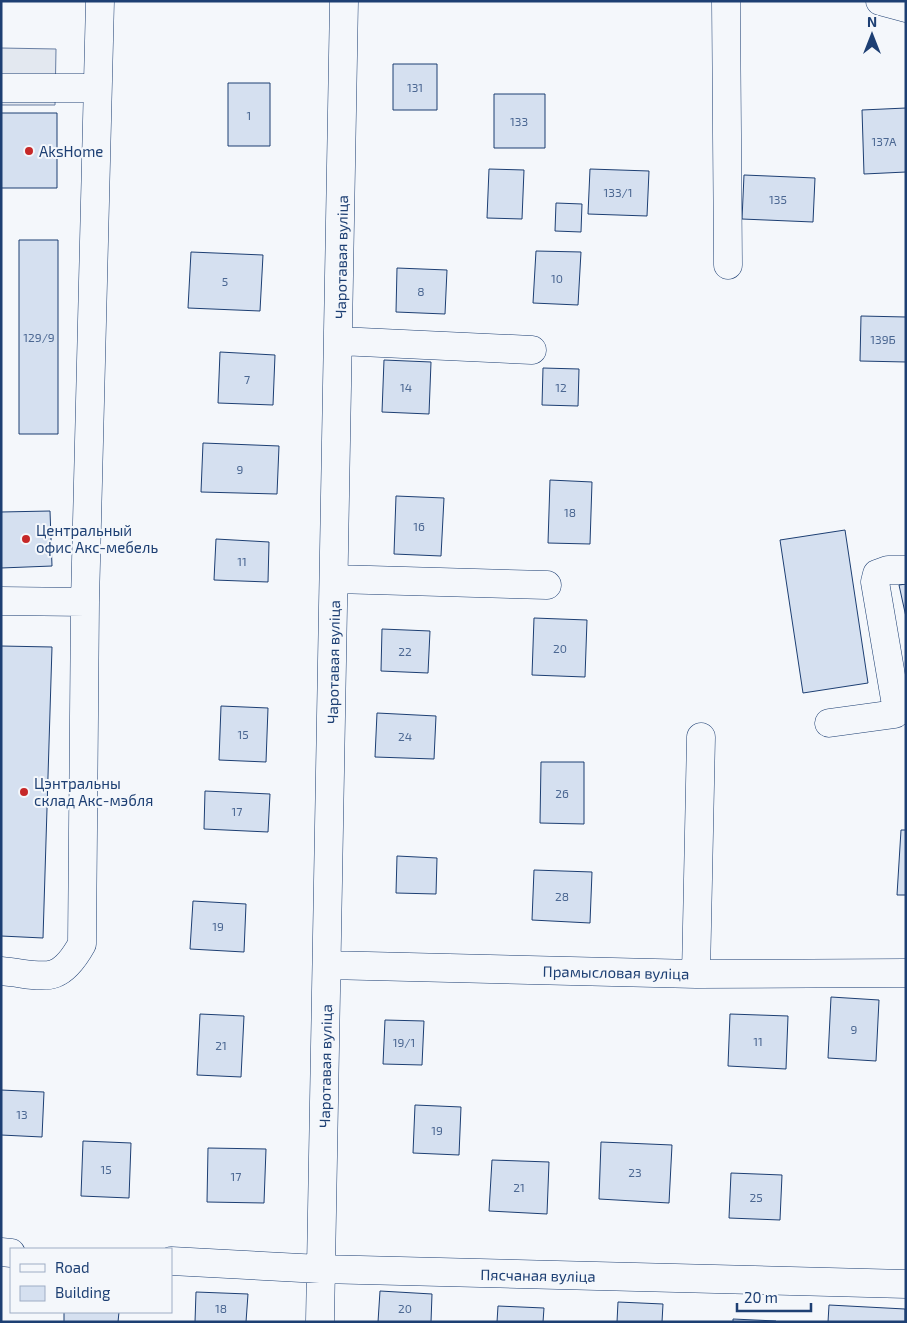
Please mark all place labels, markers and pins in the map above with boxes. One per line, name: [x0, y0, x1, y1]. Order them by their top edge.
place label: AksHome: [39, 142, 103, 160]
marker: AksHome: [23, 145, 35, 157]
place label: Центральный офис Акс-мебель: [36, 521, 158, 556]
marker: Центральный офис Акс-мебель: [20, 533, 32, 545]
place label: Цэнтральны склад Акс-мэбля: [34, 774, 153, 809]
marker: Цэнтральны склад Акс-мэбля: [18, 786, 30, 798]

